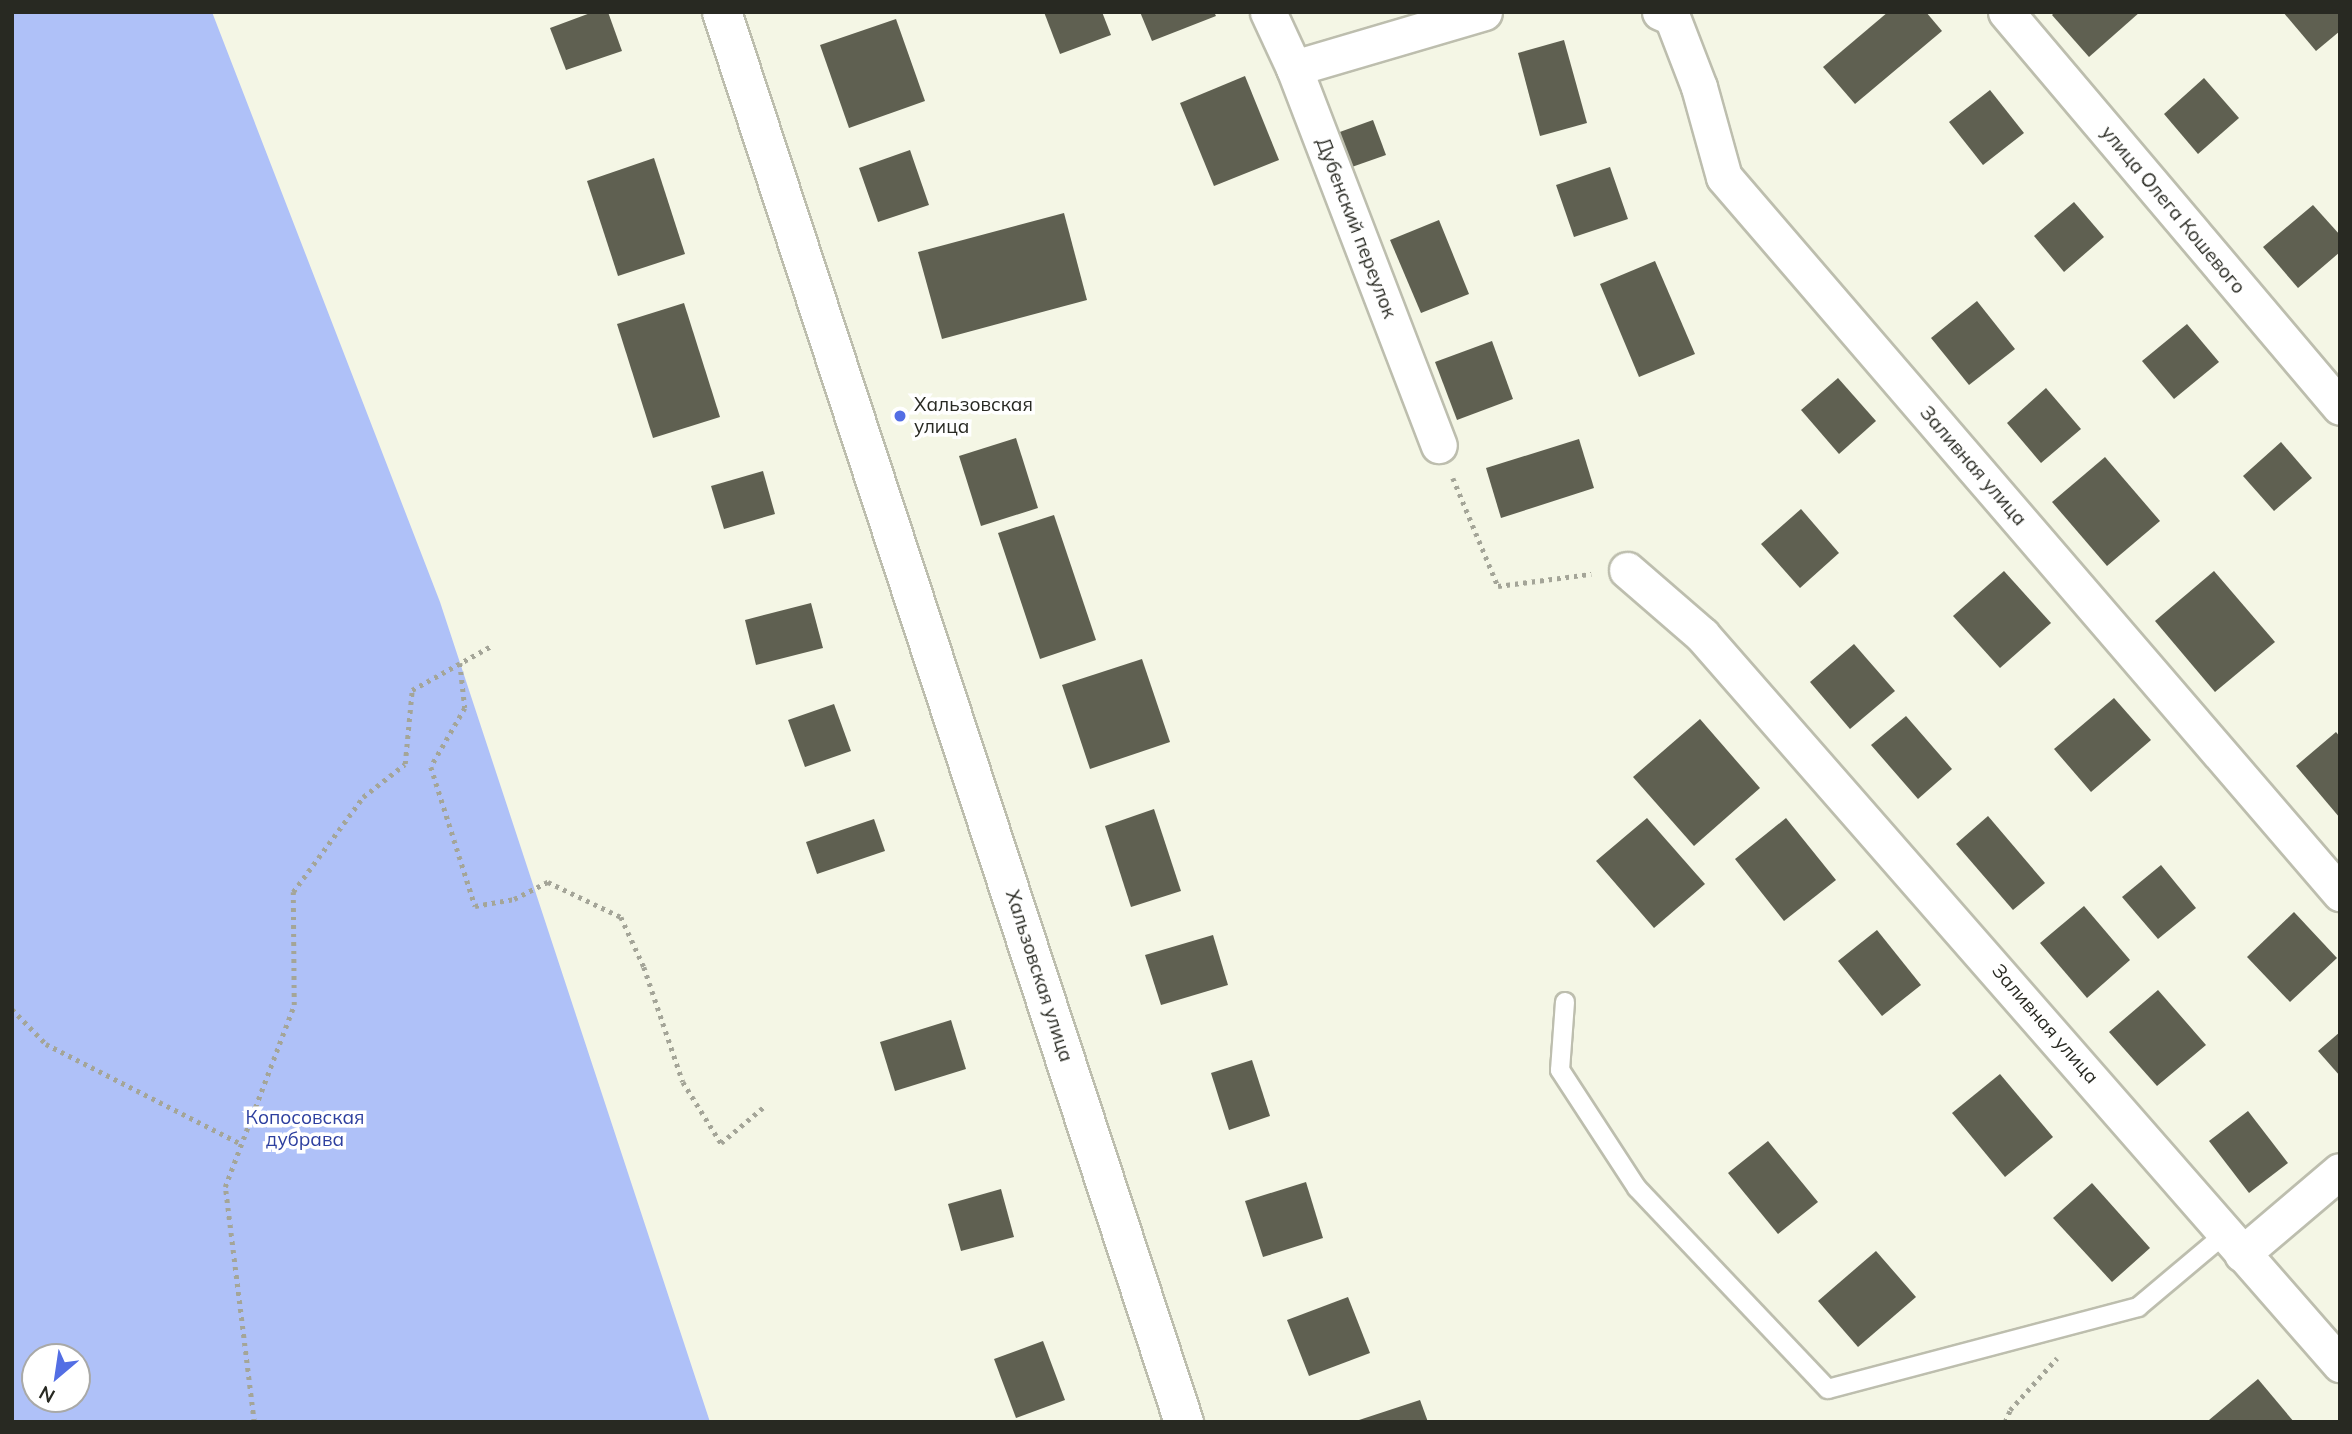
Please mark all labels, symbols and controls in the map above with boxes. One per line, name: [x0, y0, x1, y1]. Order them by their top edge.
street label: улица Олега Кошевого: [2096, 121, 2250, 299]
street label: Дубенский переулок: [1311, 135, 1401, 321]
place label: Хальзовская улица: [914, 394, 1033, 438]
street label: Заливная улица: [1915, 402, 2031, 530]
marker: Хальзовская улица: [892, 408, 908, 424]
street label: Хальзовская улица: [1000, 887, 1078, 1065]
street label: Заливная улица: [1987, 960, 2103, 1088]
park label: Копосовская дубрава: [246, 1107, 364, 1151]
north arrow: [21, 1343, 91, 1413]
text: N: [35, 1381, 59, 1409]

